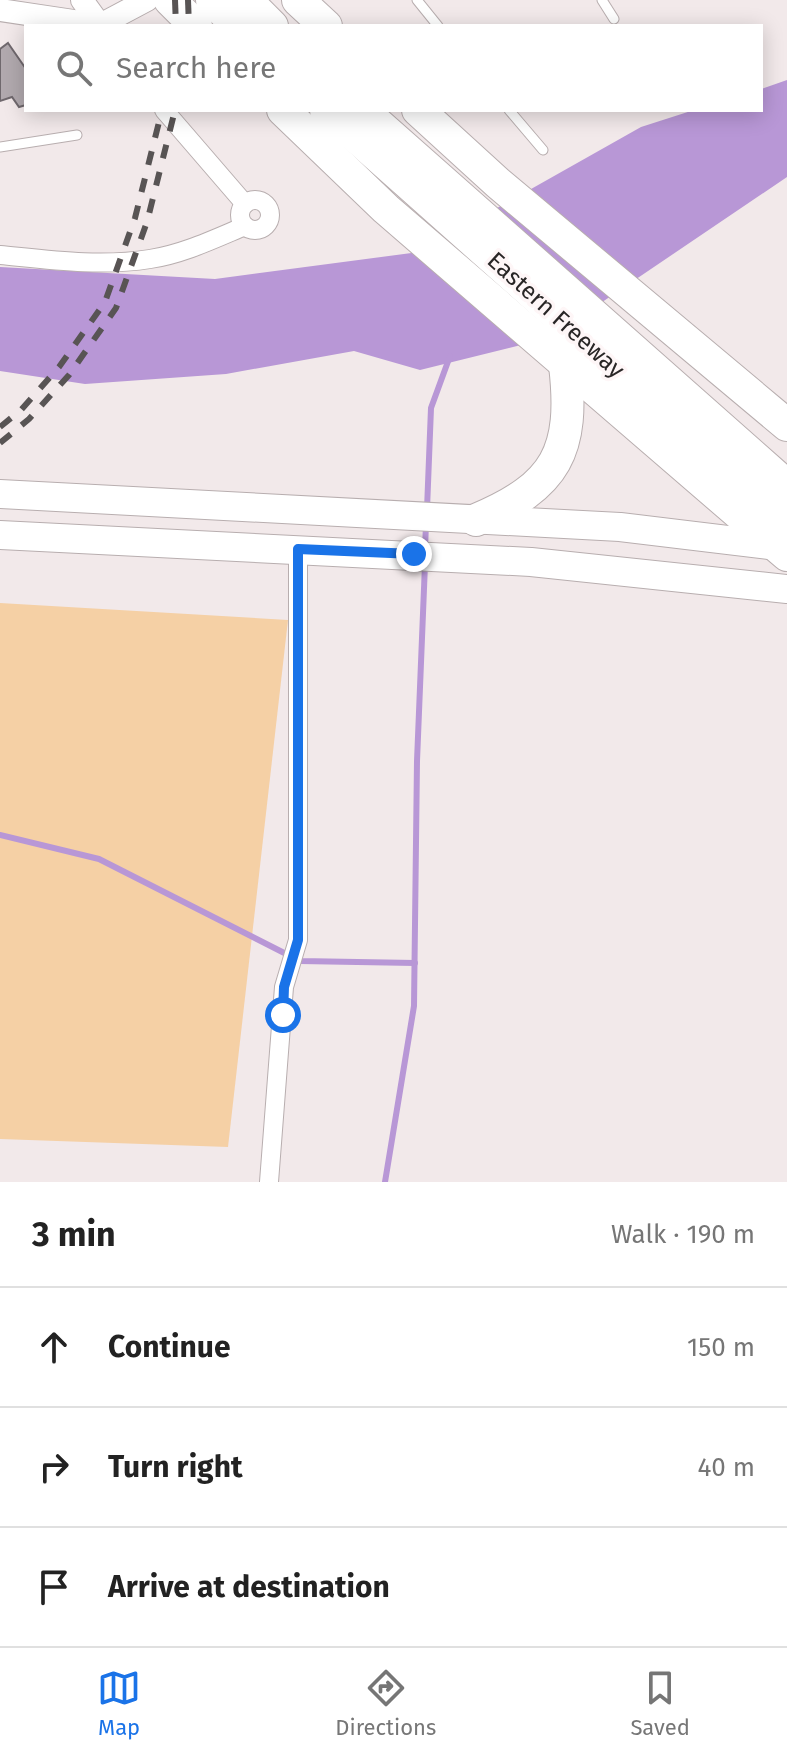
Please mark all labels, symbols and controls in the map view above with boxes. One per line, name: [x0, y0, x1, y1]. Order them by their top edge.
search box: [24, 24, 763, 112]
icon: search: [52, 46, 96, 90]
text: Search here: [116, 50, 276, 86]
street label: Eastern Freeway: [482, 246, 630, 384]
route end: [396, 536, 432, 572]
route start: [265, 997, 301, 1033]
text: 3 min: [32, 1214, 116, 1255]
text: Walk · 190 m: [611, 1219, 755, 1250]
icon: ahead: [32, 1325, 76, 1369]
text: Continue: [108, 1329, 231, 1365]
text: 150 m: [687, 1332, 755, 1363]
icon: right: [32, 1445, 76, 1489]
text: Turn right: [108, 1449, 243, 1485]
text: 40 m: [697, 1452, 755, 1483]
icon: arrive: [32, 1565, 76, 1609]
text: Arrive at destination: [108, 1569, 390, 1605]
tab: Map: [97, 1666, 141, 1741]
tab: Directions: [335, 1666, 436, 1741]
tab: Saved: [630, 1666, 690, 1741]

